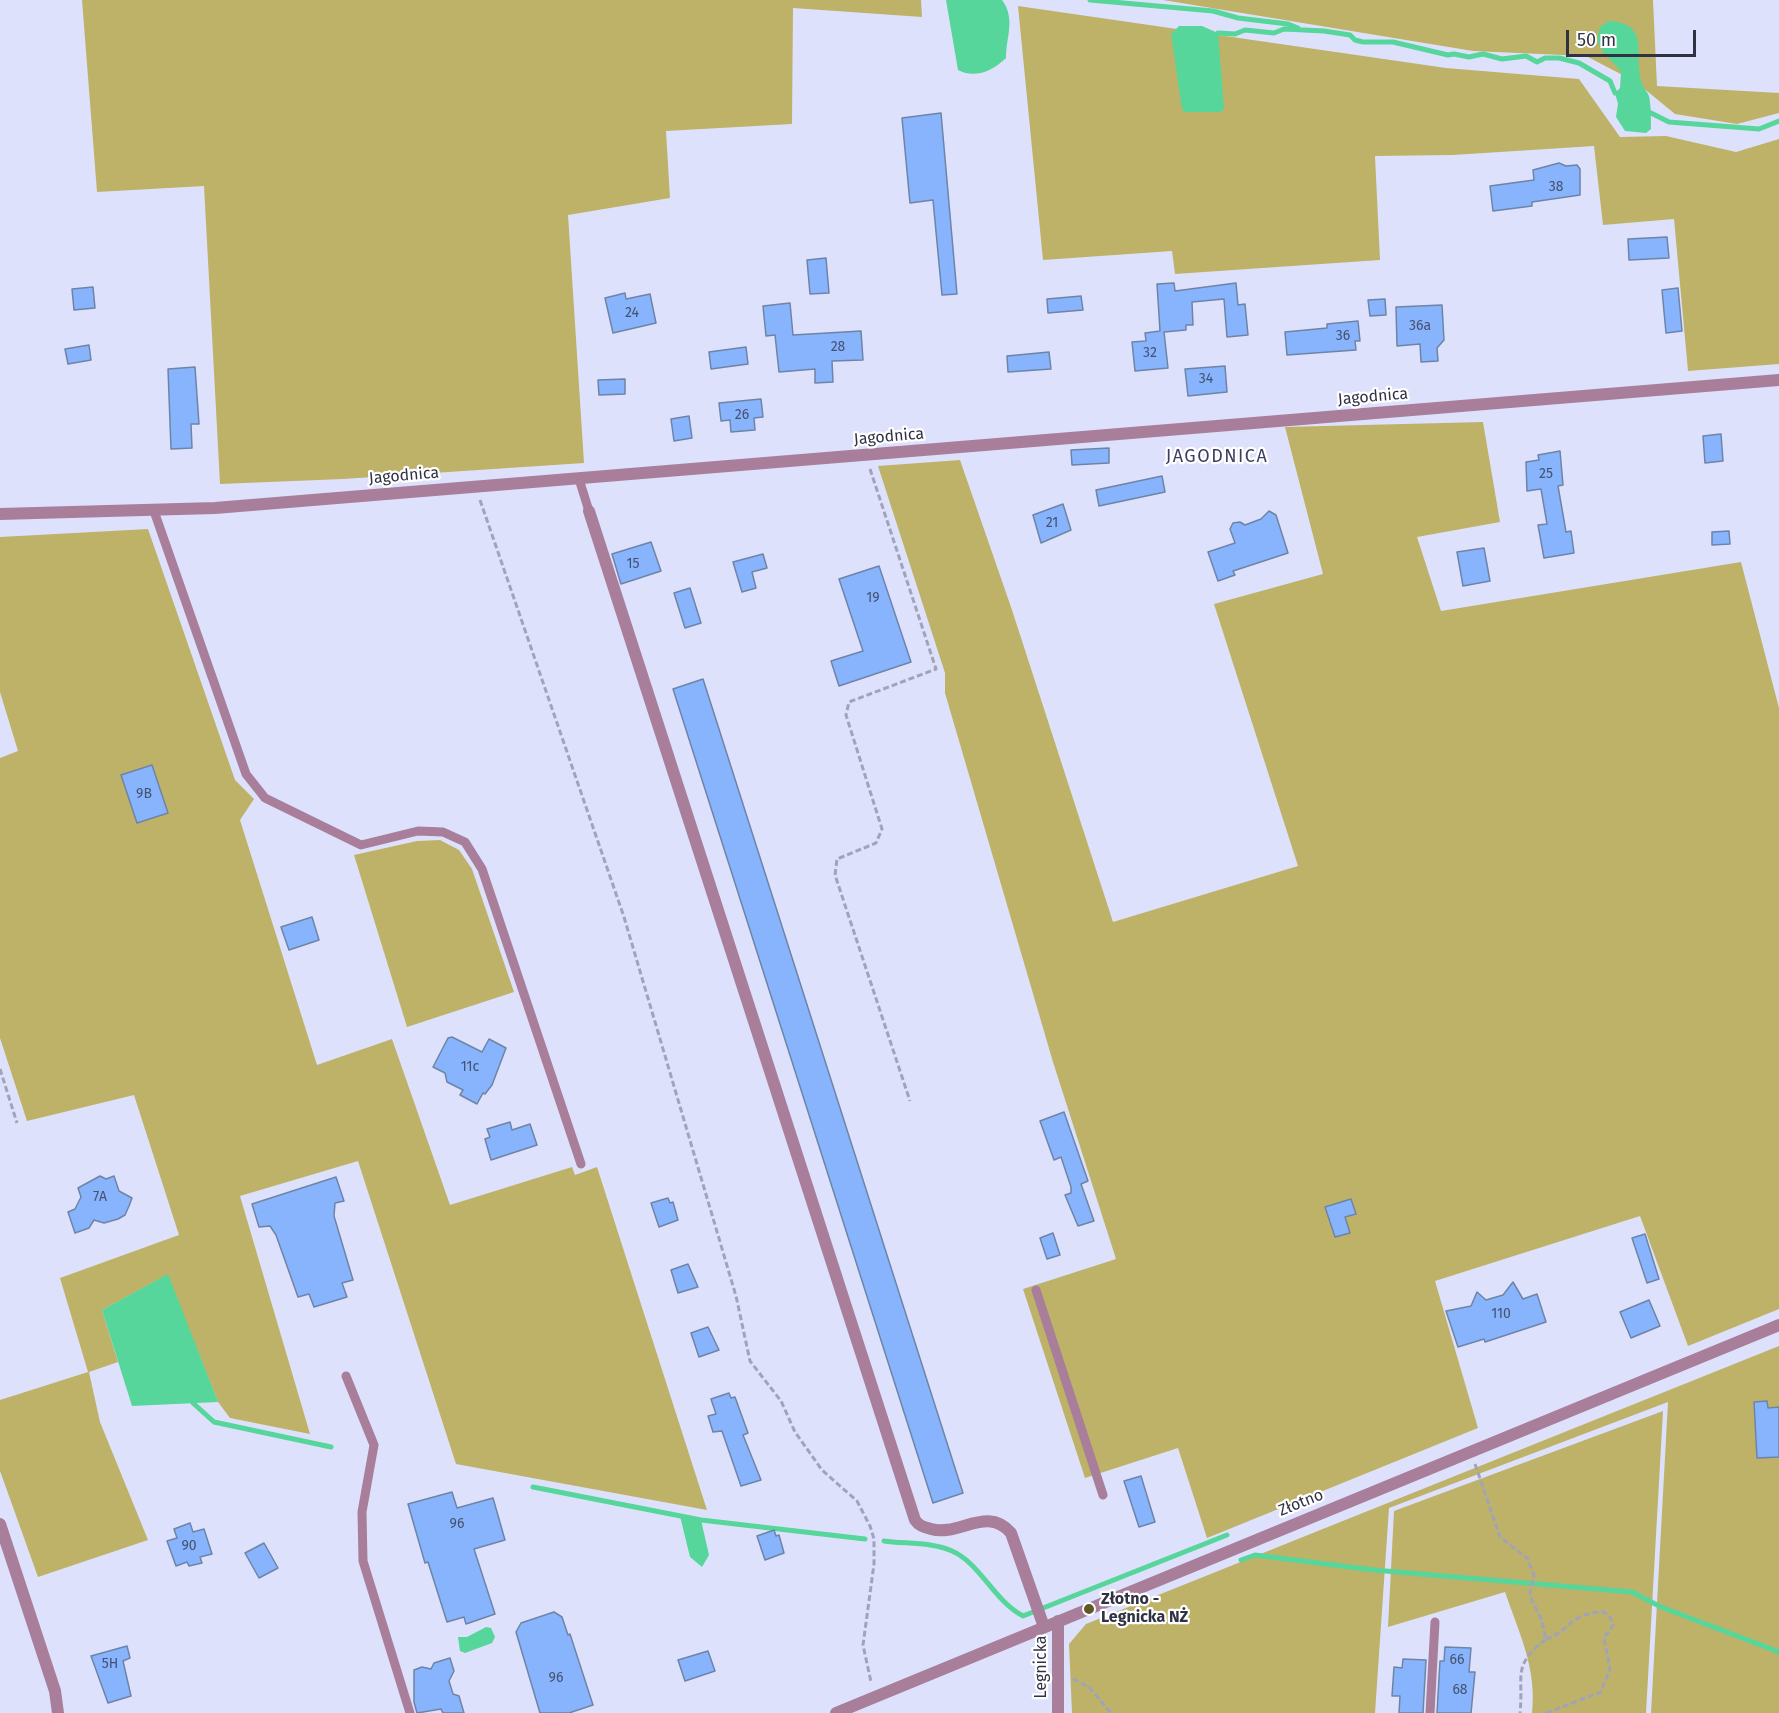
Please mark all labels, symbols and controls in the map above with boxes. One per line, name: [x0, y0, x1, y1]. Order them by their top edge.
scale bar: [1569, 18, 1700, 56]
text: 50 m: [1577, 29, 1616, 51]
house number: 38: [1549, 179, 1563, 195]
house number: 24: [625, 305, 639, 321]
house number: 36a: [1409, 318, 1431, 334]
house number: 36: [1336, 328, 1350, 344]
house number: 28: [831, 339, 845, 355]
house number: 32: [1143, 345, 1157, 361]
house number: 34: [1199, 371, 1213, 387]
street label: Jagodnica: [1337, 384, 1409, 410]
house number: 26: [735, 407, 749, 423]
street label: Jagodnica: [853, 424, 925, 450]
district label: JAGODNICA: [1166, 446, 1268, 468]
street label: Jagodnica: [368, 463, 440, 489]
house number: 25: [1539, 466, 1553, 482]
house number: 21: [1046, 515, 1058, 531]
house number: 15: [626, 556, 640, 572]
house number: 19: [866, 590, 880, 606]
house number: 9B: [136, 786, 152, 802]
house number: 11c: [461, 1059, 479, 1075]
house number: 7A: [93, 1189, 107, 1205]
house number: 110: [1491, 1306, 1511, 1322]
street label: Złotno: [1276, 1485, 1326, 1521]
house number: 96: [450, 1516, 464, 1532]
house number: 90: [181, 1538, 197, 1554]
place label: Złotno - Legnicka NŻ: [1101, 1590, 1188, 1628]
marker: Złotno - Legnicka NŻ: [1082, 1602, 1096, 1616]
street label: Legnicka: [1032, 1636, 1052, 1698]
house number: 66: [1450, 1652, 1464, 1668]
house number: 5H: [102, 1656, 118, 1672]
house number: 96: [549, 1670, 563, 1686]
house number: 68: [1452, 1682, 1468, 1698]

